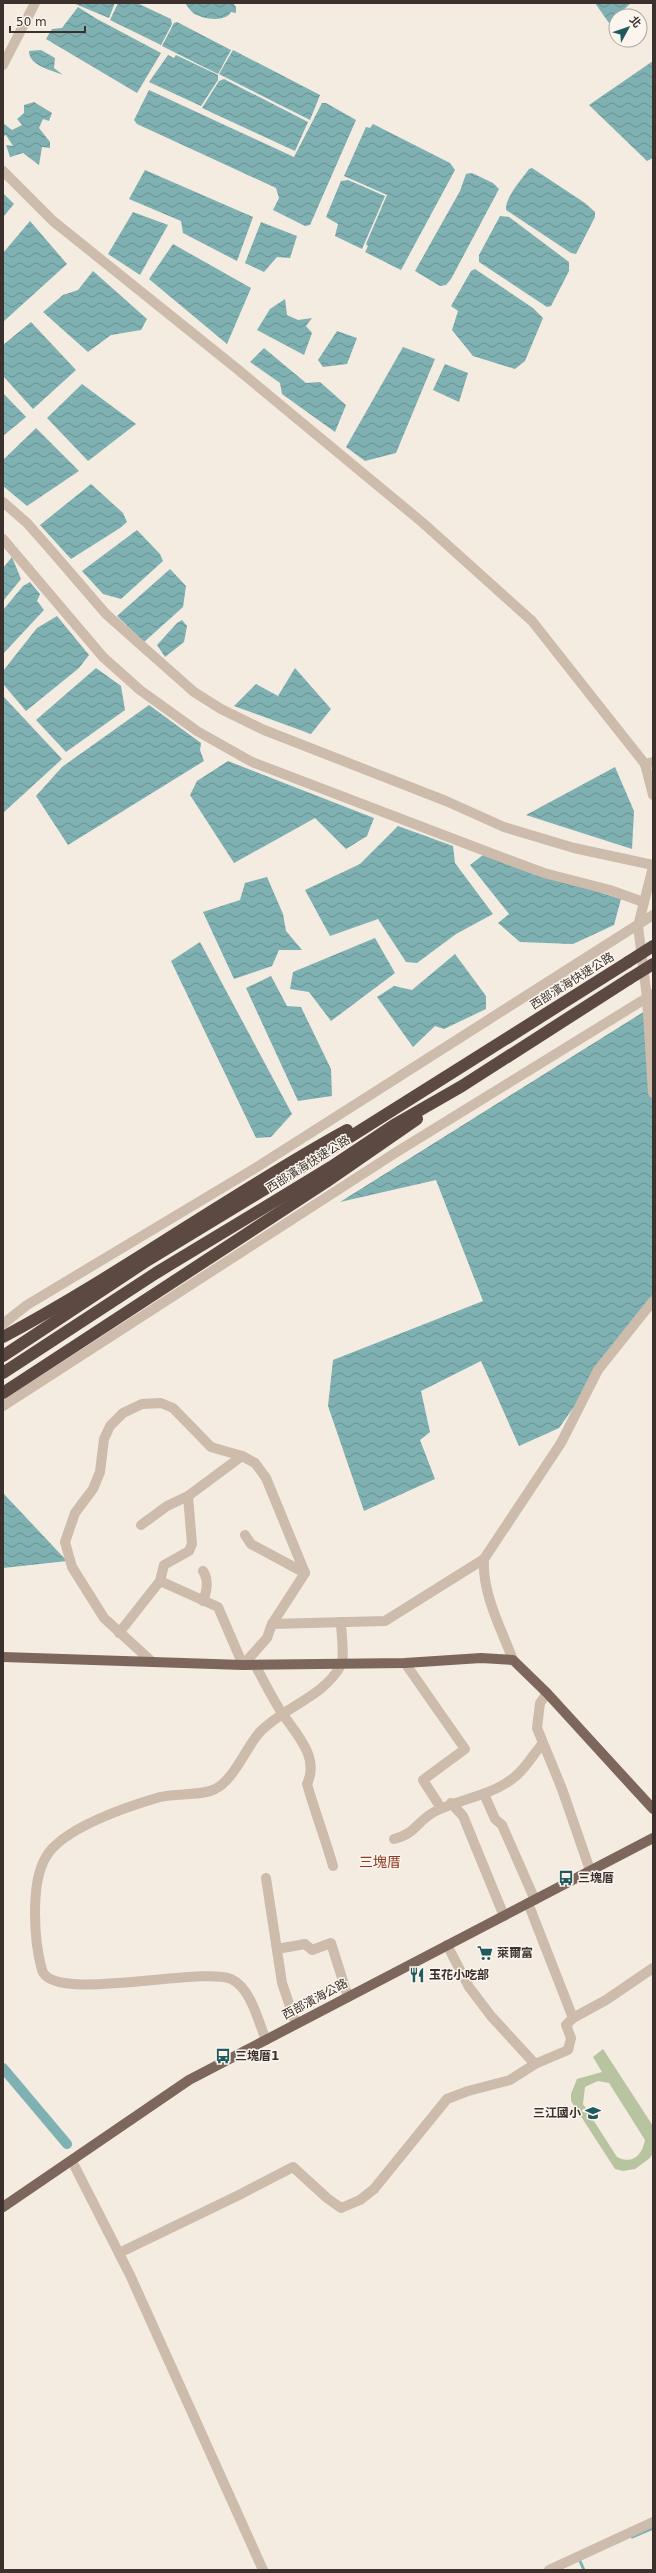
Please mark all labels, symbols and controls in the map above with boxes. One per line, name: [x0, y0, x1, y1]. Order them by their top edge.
scale bar: [10, 8, 85, 34]
north arrow: [608, 8, 648, 48]
text: 北: [627, 14, 644, 30]
text: 50 m: [16, 15, 47, 29]
street label: 西部濱海快速公路: [528, 950, 616, 1012]
street label: 西部濱海快速公路: [264, 1133, 352, 1195]
district label: 三塊厝: [359, 1854, 401, 1870]
bus stop icon: 三塊厝: [557, 1869, 575, 1887]
place label: 三塊厝: [578, 1871, 614, 1885]
supermarket icon: 萊爾富: [476, 1944, 494, 1962]
place label: 萊爾富: [497, 1946, 533, 1960]
restaurant icon: 玉花小吃部: [408, 1966, 426, 1984]
place label: 玉花小吃部: [429, 1968, 489, 1982]
street label: 西部濱海公路: [280, 1976, 350, 2022]
bus stop icon: 三塊厝1: [214, 2047, 232, 2065]
place label: 三塊厝1: [235, 2049, 279, 2063]
school or university icon: 三江國小: [584, 2104, 602, 2122]
place label: 三江國小: [533, 2106, 581, 2120]

